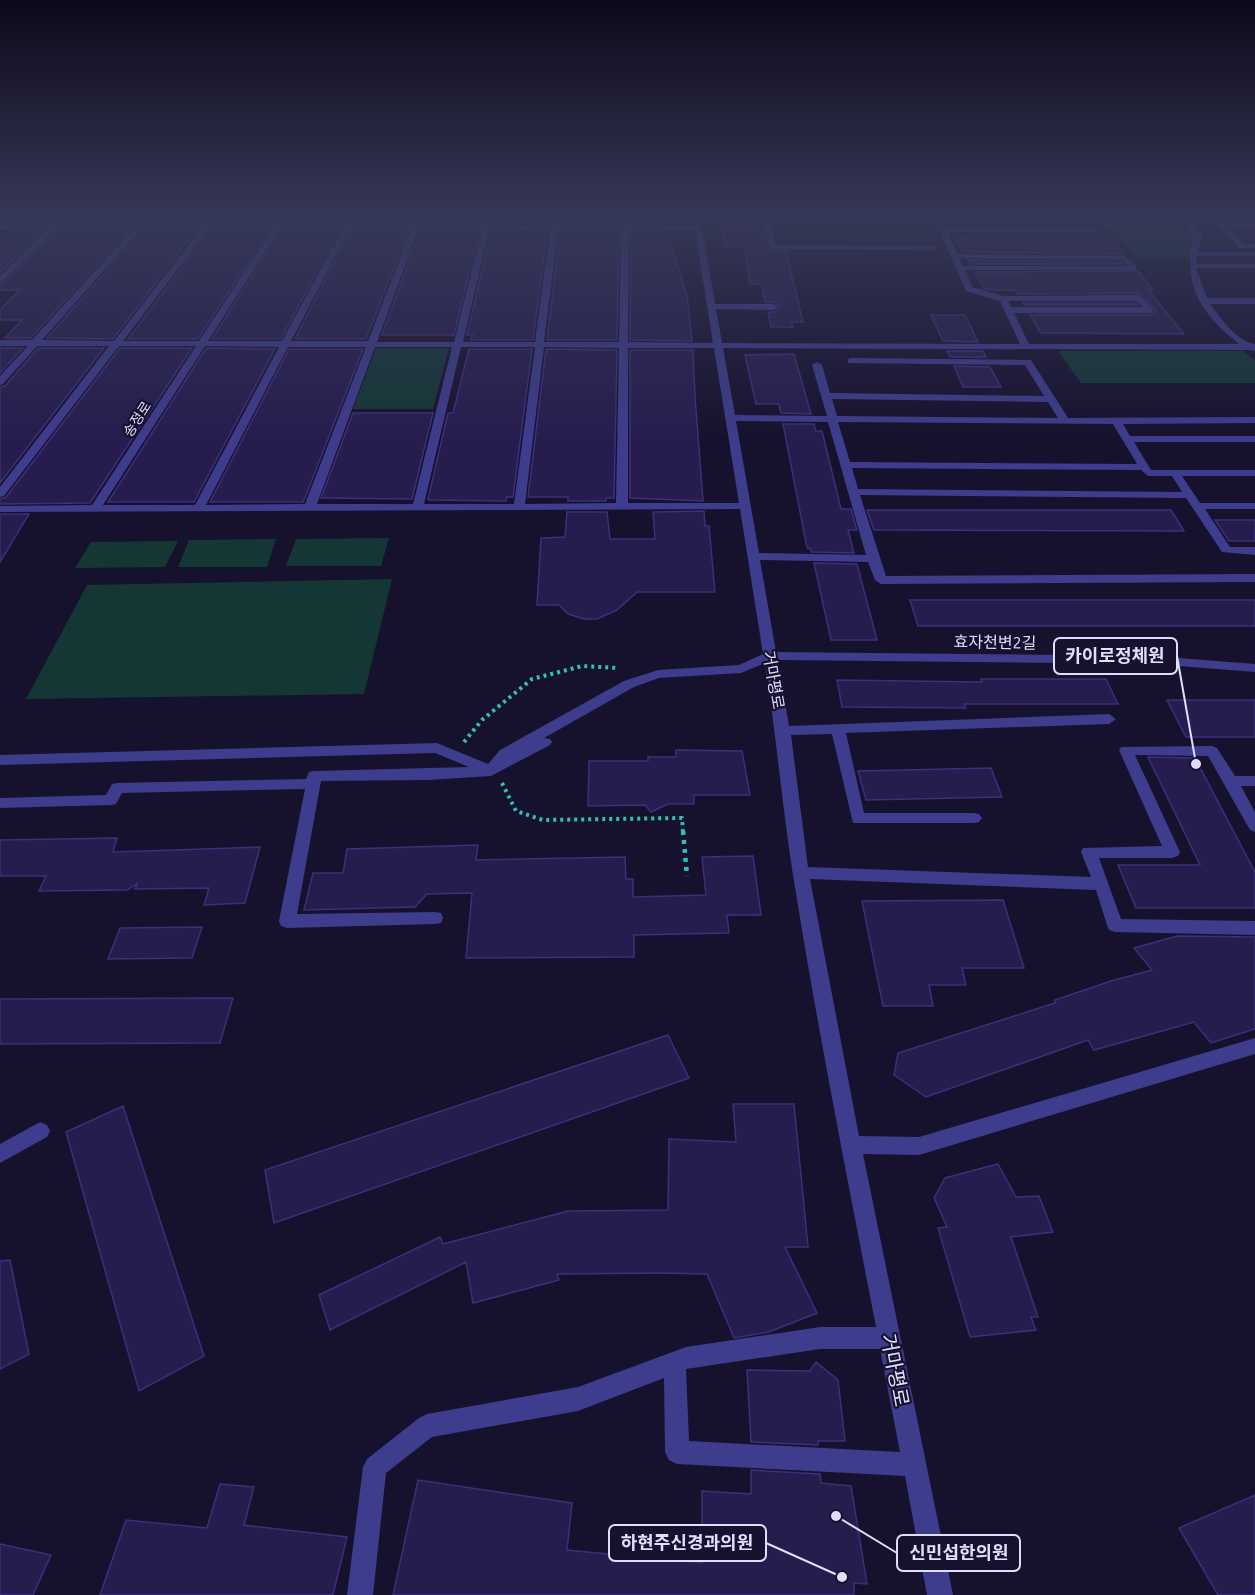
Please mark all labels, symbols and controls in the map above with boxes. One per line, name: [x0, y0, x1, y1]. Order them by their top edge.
street label: 송정로: [120, 398, 154, 440]
street label: 효자천변2길: [954, 632, 1036, 652]
callout: 카이로정체원: [1054, 638, 1177, 674]
text: 카이로정체원: [1065, 645, 1165, 665]
street label: 거마평로: [760, 649, 788, 711]
street label: 거마평로: [877, 1332, 914, 1408]
callout: 하현주신경과의원: [609, 1525, 766, 1561]
text: 하현주신경과의원: [621, 1532, 753, 1552]
callout: 신민섭한의원: [897, 1535, 1020, 1571]
text: 신민섭한의원: [909, 1542, 1009, 1562]

